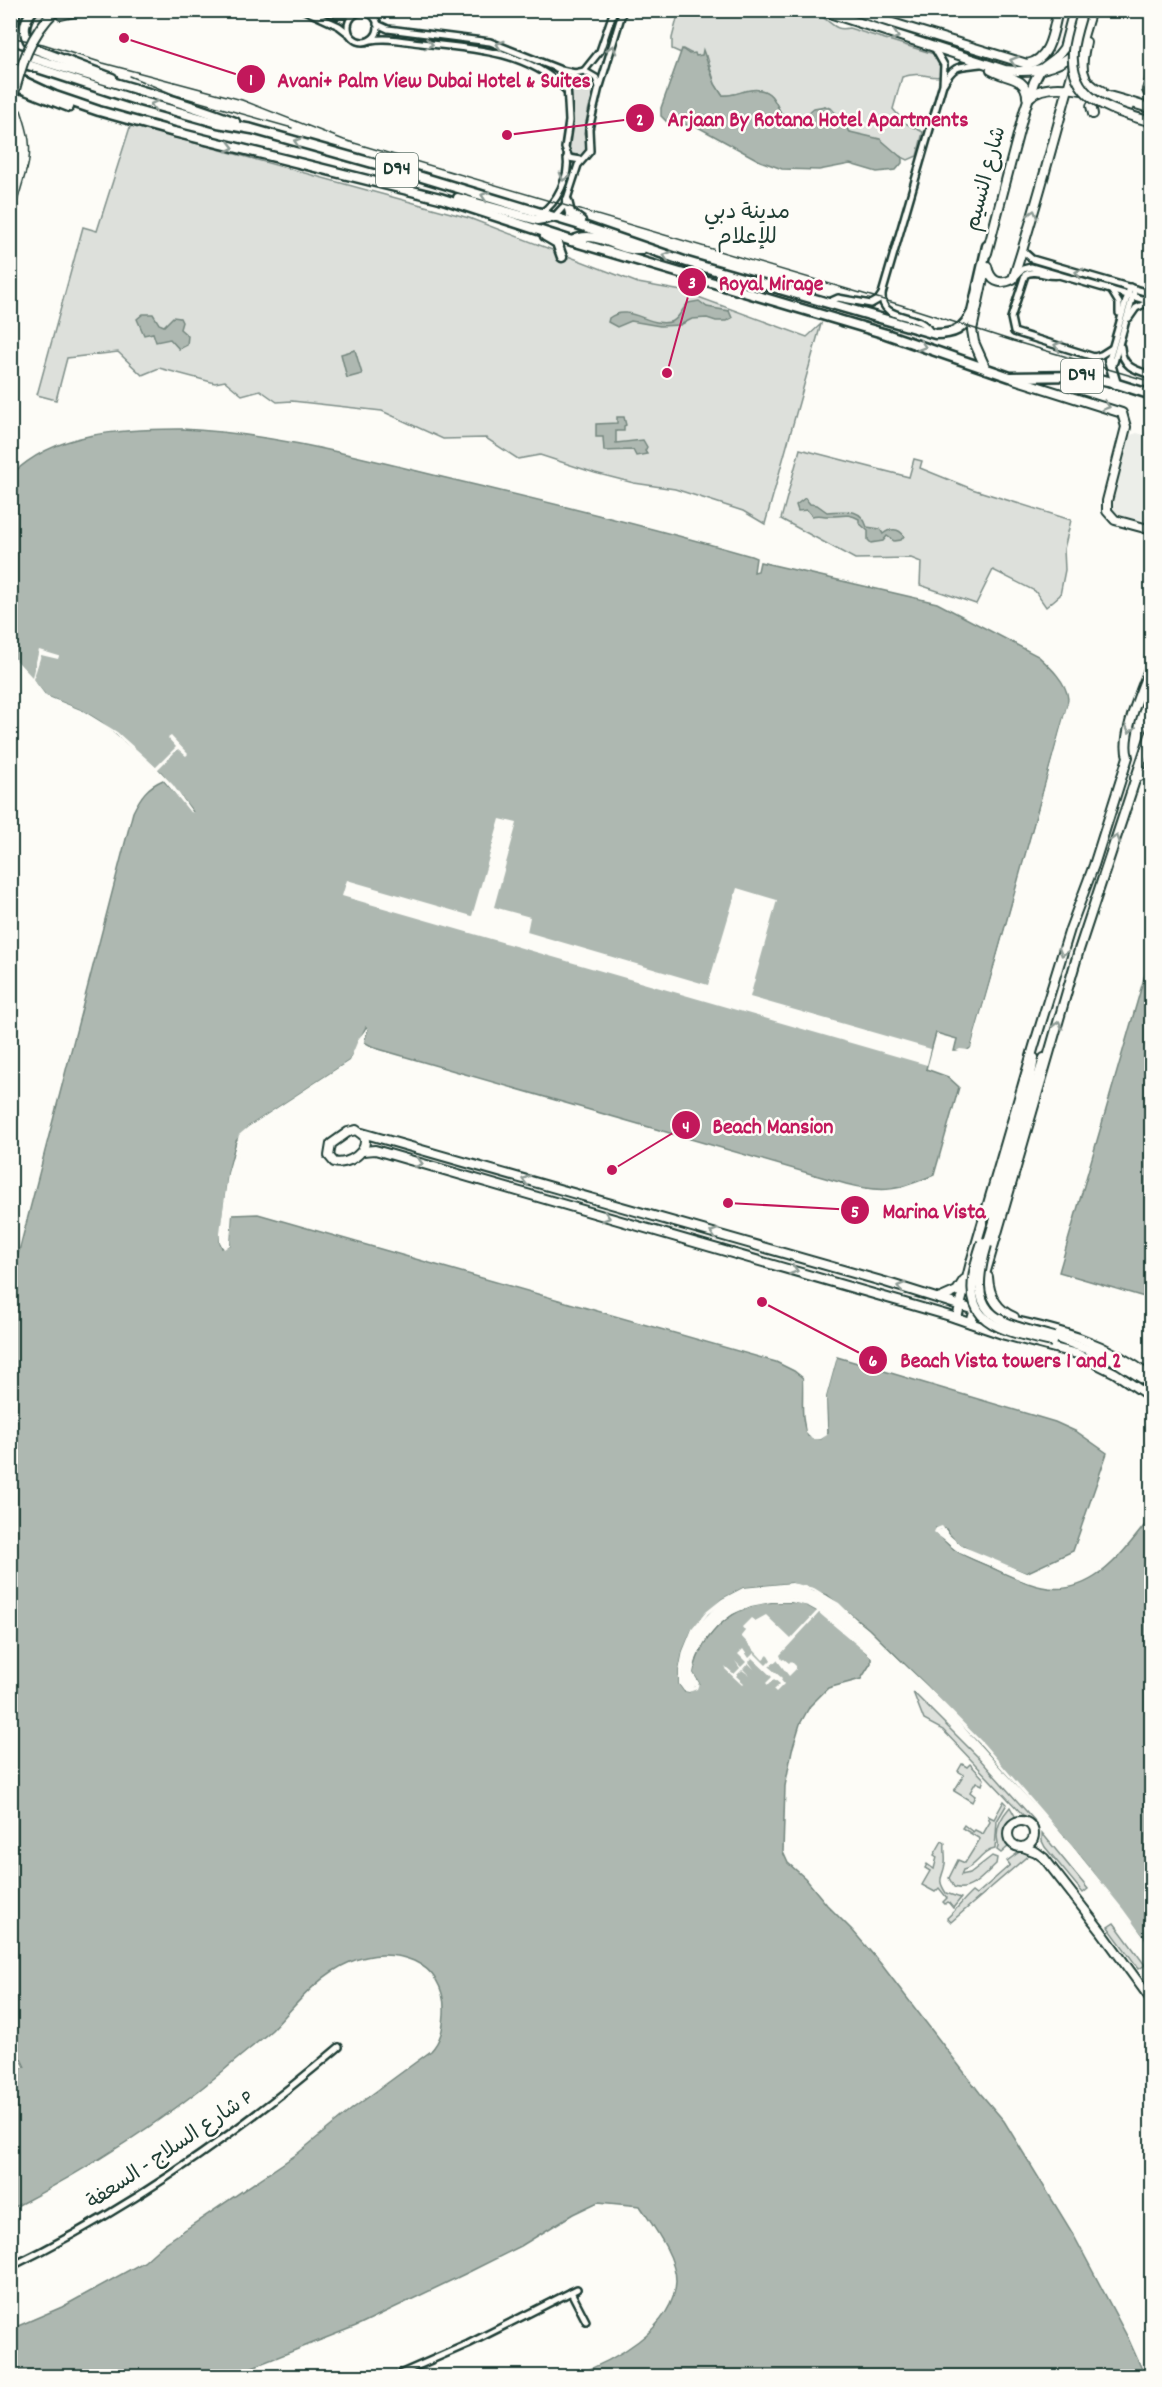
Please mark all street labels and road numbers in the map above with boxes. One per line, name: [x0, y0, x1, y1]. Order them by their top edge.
street label: شارع النسيم: [959, 123, 1015, 235]
road number: D94: [376, 153, 418, 187]
road number: D94: [1061, 359, 1103, 393]
street label: شارع السلاج - السعفة P: [82, 2084, 260, 2218]

